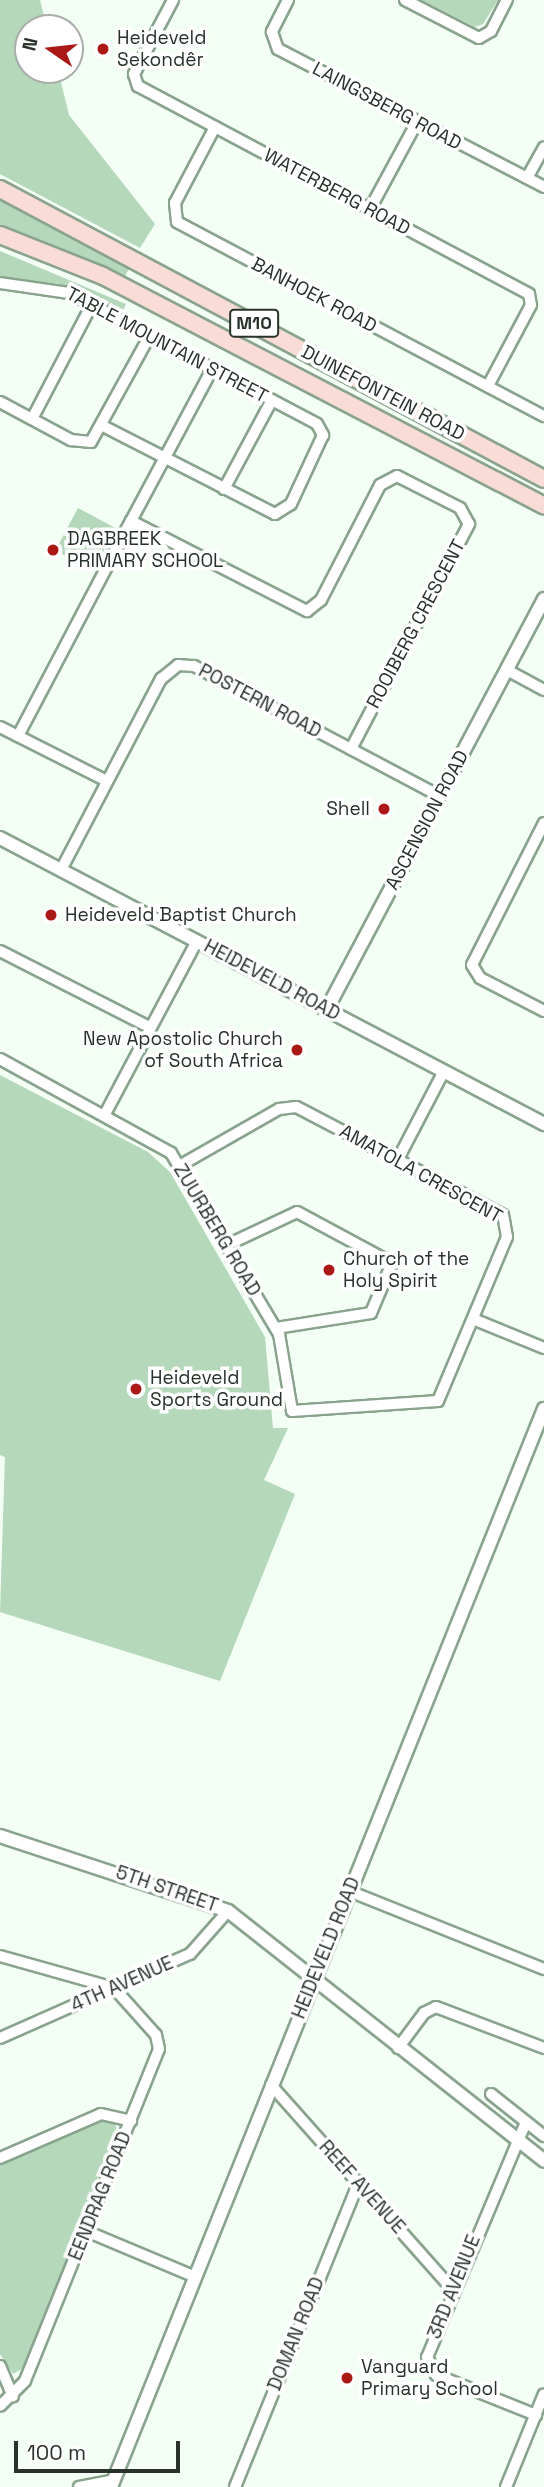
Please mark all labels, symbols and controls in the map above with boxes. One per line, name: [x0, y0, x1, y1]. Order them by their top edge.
north arrow: [14, 14, 84, 84]
place label: Heideveld Sekondêr: [117, 27, 206, 71]
text: N: [16, 35, 44, 53]
marker: Heideveld Sekondêr: [95, 41, 111, 57]
street label: LAINGSBERG ROAD: [309, 57, 465, 155]
street label: WATERBERG ROAD: [260, 144, 414, 240]
street label: BANHOEK ROAD: [248, 252, 380, 338]
street label: TABLE MOUNTAIN STREET: [62, 282, 272, 408]
road number: M10: [228, 309, 280, 338]
street label: DUINEFONTEIN ROAD: [297, 340, 469, 446]
place label: DAGBREEK PRIMARY SCHOOL: [67, 528, 224, 572]
street label: ROOIBERG CRESCENT: [362, 536, 470, 712]
marker: DAGBREEK PRIMARY SCHOOL: [45, 542, 61, 558]
street label: POSTERN ROAD: [195, 659, 325, 743]
street label: ASCENSION ROAD: [381, 746, 473, 894]
place label: Shell: [326, 798, 370, 820]
marker: Shell: [376, 801, 392, 817]
place label: Heideveld Baptist Church: [65, 904, 297, 926]
marker: Heideveld Baptist Church: [43, 907, 59, 923]
street label: HEIDEVELD ROAD: [200, 935, 344, 1025]
place label: New Apostolic Church of South Africa: [83, 1028, 283, 1072]
marker: New Apostolic Church of South Africa: [289, 1042, 305, 1058]
street label: AMATOLA CRESCENT: [336, 1120, 506, 1228]
street label: ZUURBERG ROAD: [169, 1160, 265, 1300]
place label: Church of the Holy Spirit: [343, 1248, 469, 1292]
marker: Church of the Holy Spirit: [321, 1262, 337, 1278]
place label: Heideveld Sports Ground: [150, 1367, 283, 1411]
marker: Heideveld Sports Ground: [128, 1381, 144, 1397]
street label: 5TH STREET: [113, 1861, 221, 1917]
street label: HEIDEVELD ROAD: [287, 1874, 365, 2022]
street label: 4TH AVENUE: [67, 1951, 177, 2017]
street label: EENDRAG ROAD: [64, 2128, 136, 2264]
street label: REEF AVENUE: [314, 2136, 410, 2238]
street label: 3RD AVENUE: [423, 2232, 485, 2342]
street label: DOMAN ROAD: [263, 2274, 329, 2394]
place label: Vanguard Primary School: [361, 2356, 498, 2400]
marker: Vanguard Primary School: [339, 2370, 355, 2386]
scale bar: [18, 2428, 184, 2472]
text: 100 m: [27, 2439, 86, 2466]

